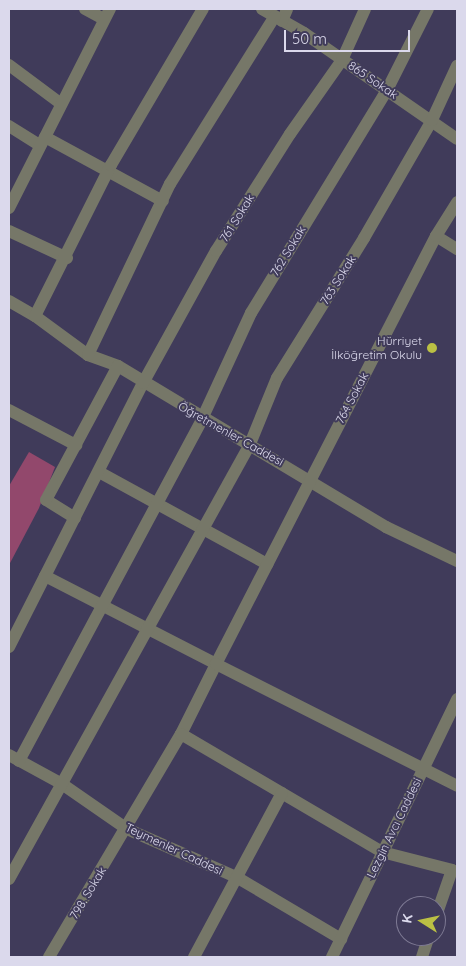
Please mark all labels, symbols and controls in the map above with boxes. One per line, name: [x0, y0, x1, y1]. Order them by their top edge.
scale bar: [286, 20, 412, 52]
text: 50 m: [292, 29, 327, 48]
street label: 865 Sokak: [345, 58, 401, 102]
street label: 761 Sokak: [217, 191, 257, 245]
street label: 762 Sokak: [267, 223, 309, 279]
street label: 763 Sokak: [317, 252, 359, 308]
place label: Hürriyet İlköğretim Okulu: [331, 334, 422, 362]
marker: Hürriyet İlköğretim Okulu: [426, 342, 438, 354]
street label: 764 Sokak: [332, 370, 372, 426]
street label: Öğretmenler Caddesi: [176, 399, 286, 469]
street label: Lezgin Avcı Caddesi: [364, 776, 424, 880]
street label: Teymenler Caddesi: [123, 820, 225, 878]
street label: 798. Sokak: [67, 864, 109, 922]
north arrow: [396, 896, 446, 946]
text: K: [398, 912, 417, 925]

